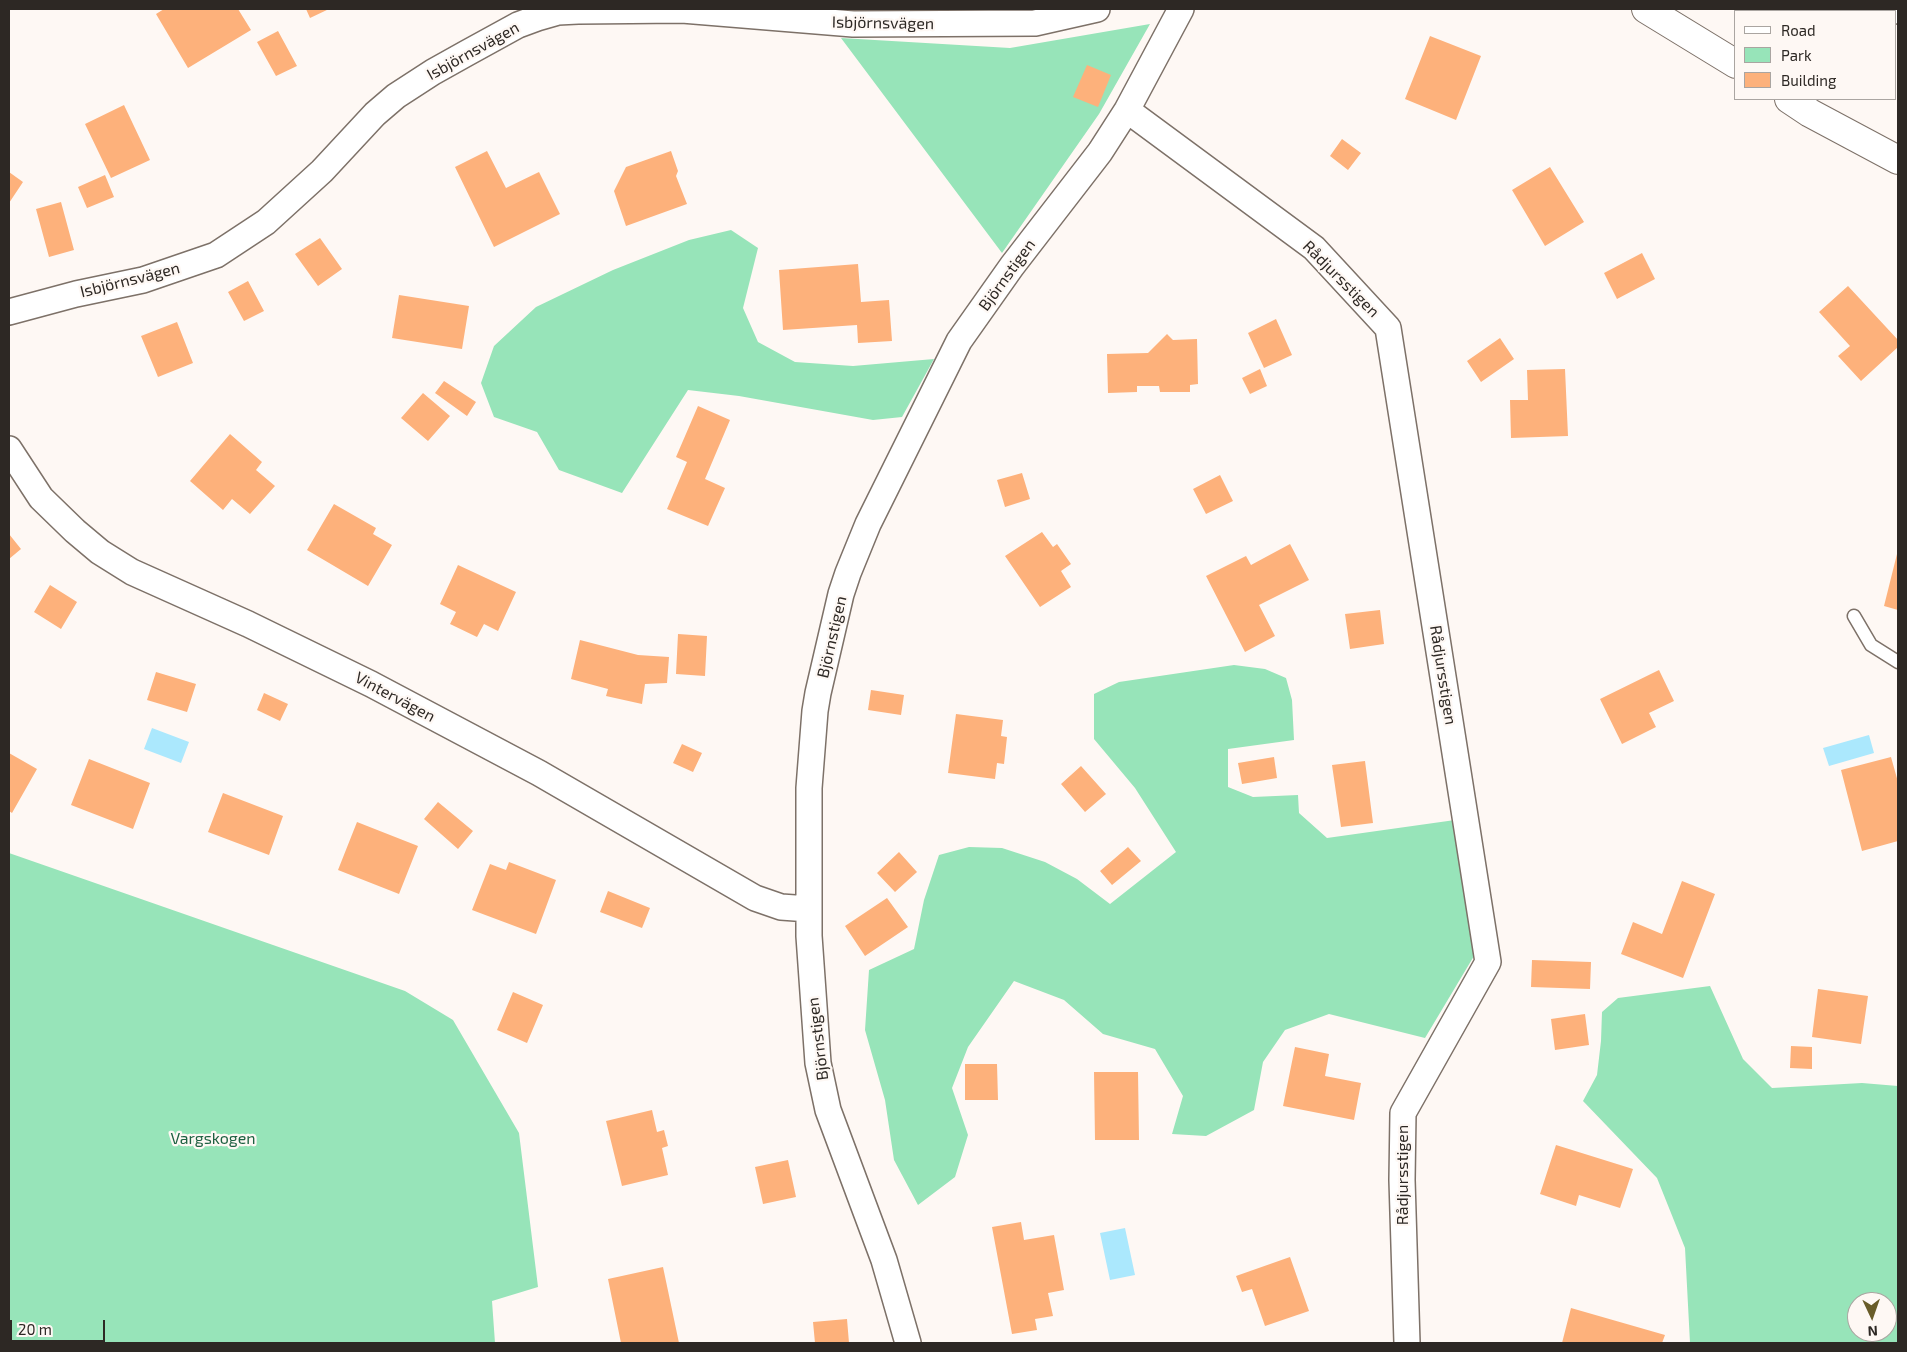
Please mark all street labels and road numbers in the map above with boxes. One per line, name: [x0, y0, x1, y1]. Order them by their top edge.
street label: Isbjörnsvägen: [832, 13, 934, 33]
street label: Isbjörnsvägen: [424, 18, 522, 84]
street label: Björnstigen: [975, 236, 1039, 314]
street label: Rådjursstigen: [1299, 237, 1383, 321]
street label: Isbjörnsvägen: [78, 258, 182, 302]
street label: Björnstigen: [813, 594, 851, 680]
street label: Rådjursstigen: [1426, 624, 1460, 726]
street label: Vintervägen: [352, 668, 438, 726]
street label: Björnstigen: [803, 996, 833, 1082]
street label: Rådjursstigen: [1393, 1125, 1413, 1225]

